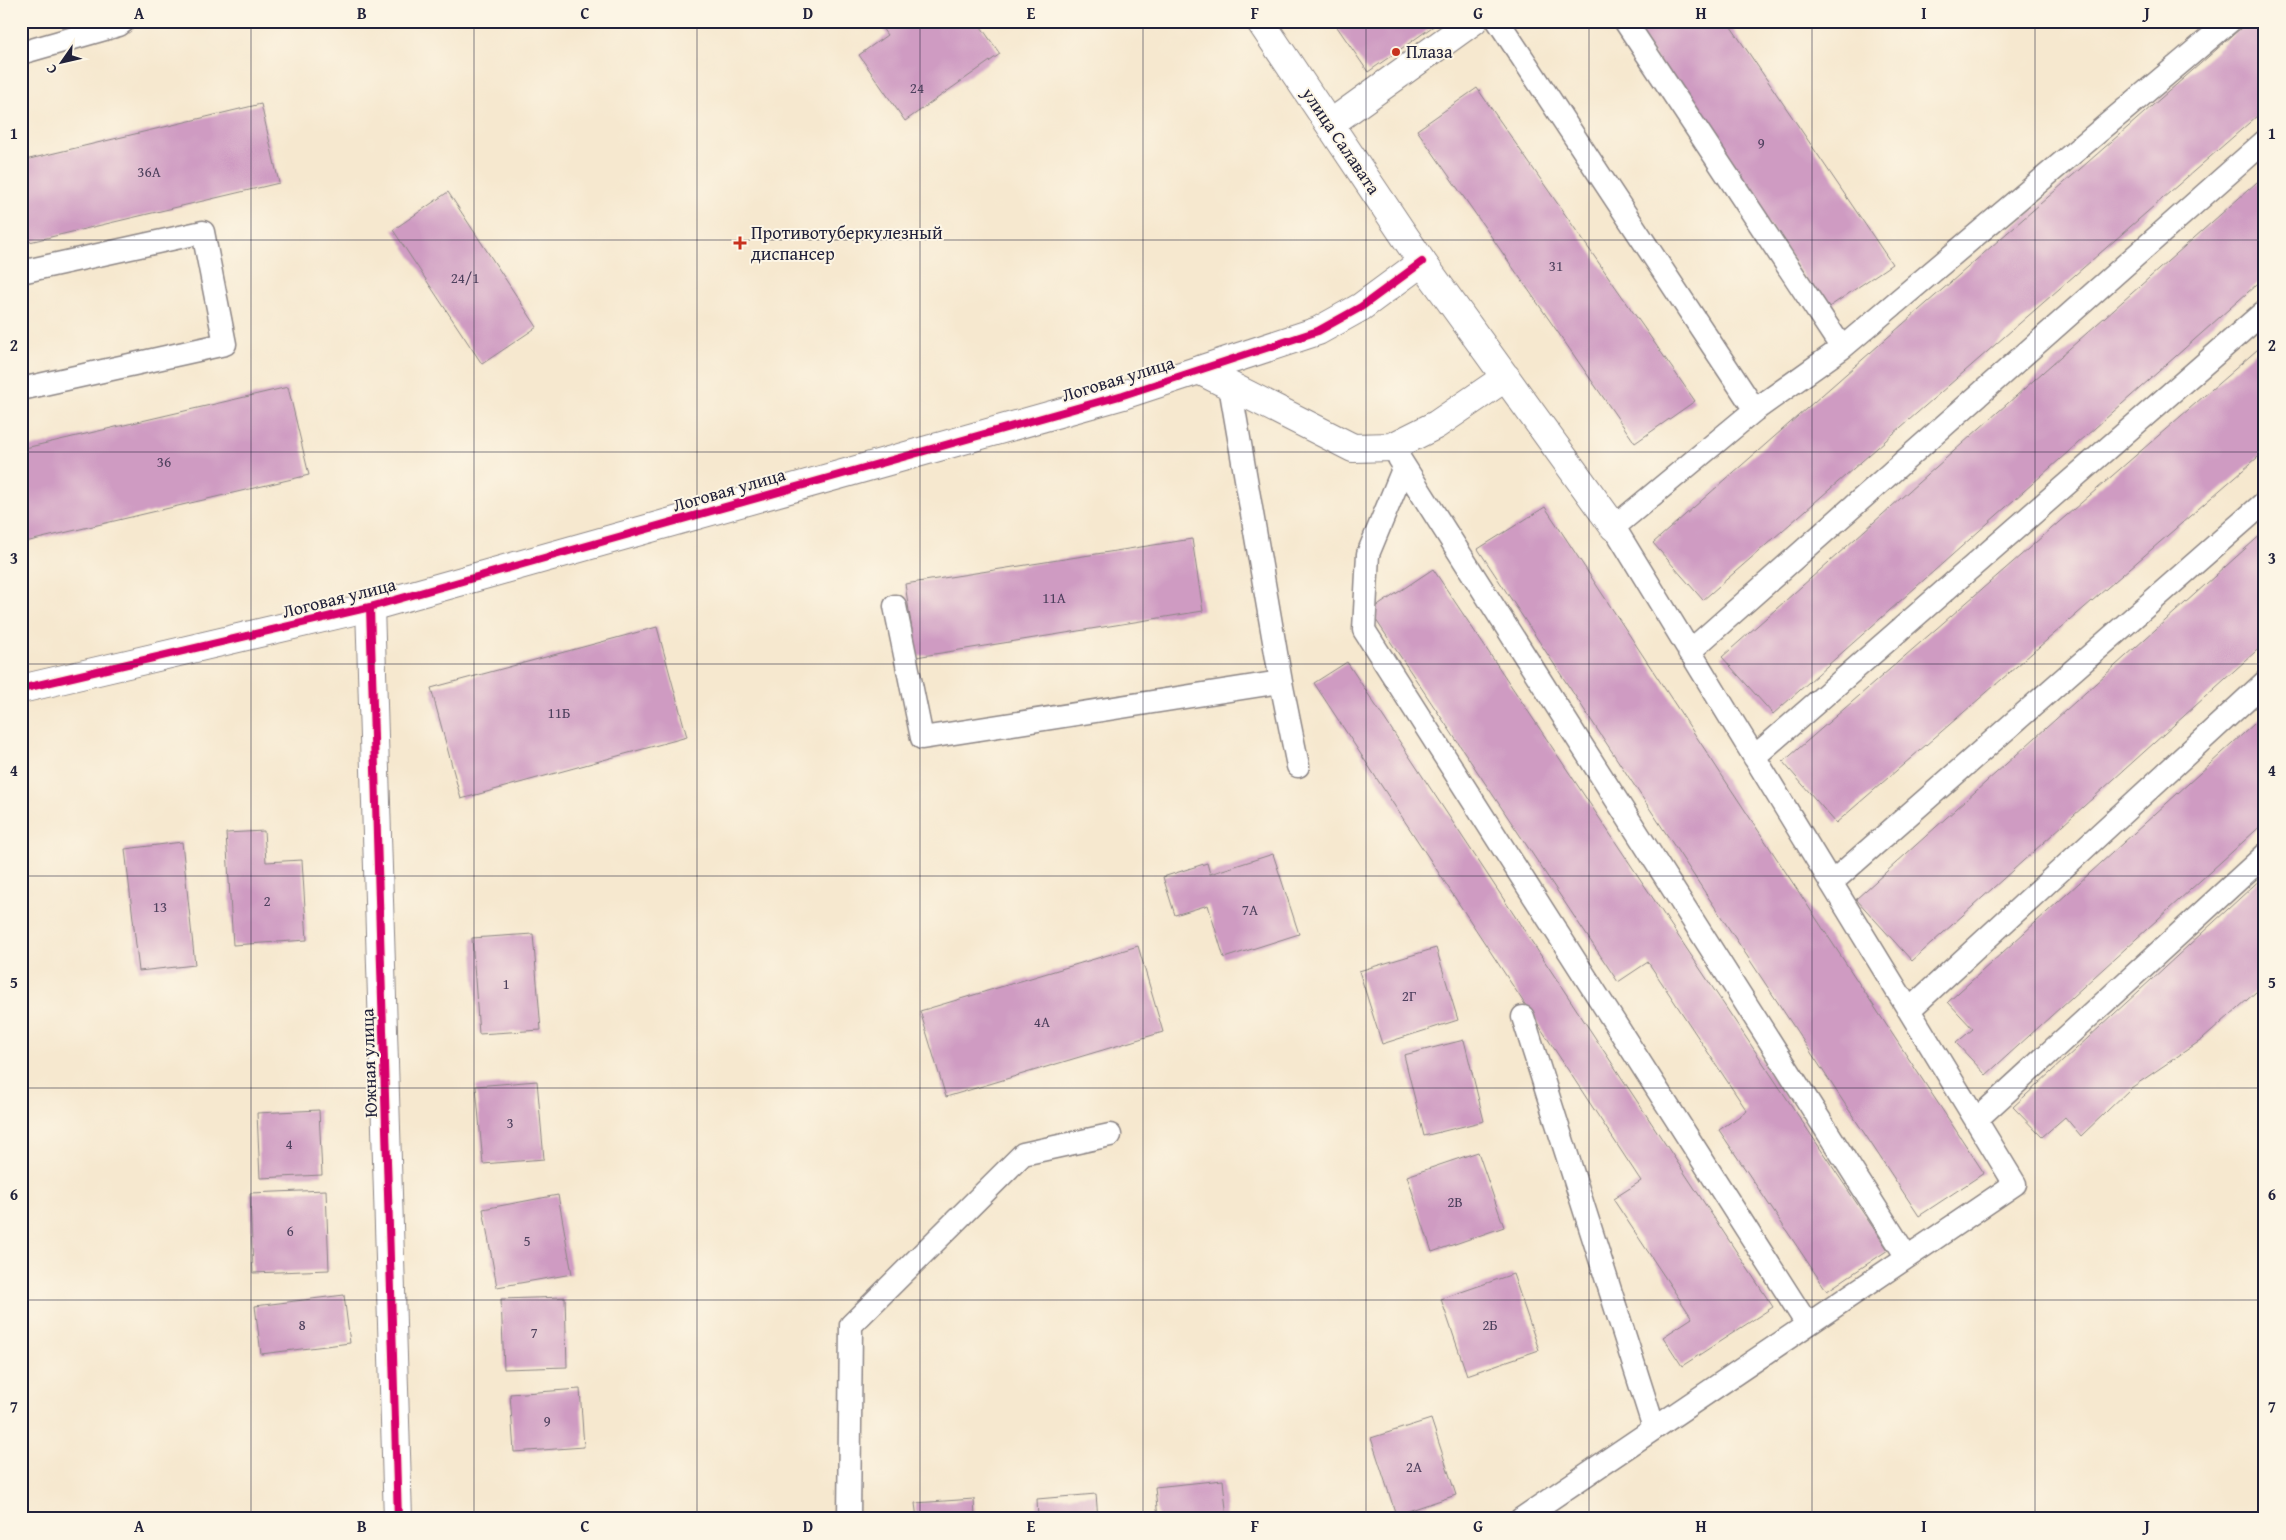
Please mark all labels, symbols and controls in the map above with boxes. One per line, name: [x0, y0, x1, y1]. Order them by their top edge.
text: A: [134, 1, 145, 25]
text: B: [357, 1, 367, 25]
text: C: [580, 1, 590, 25]
text: D: [803, 1, 813, 25]
text: E: [1027, 1, 1036, 25]
text: F: [1251, 1, 1259, 25]
text: G: [1473, 1, 1483, 25]
text: H: [1695, 1, 1707, 25]
text: I: [1921, 1, 1927, 25]
text: J: [2141, 1, 2150, 25]
north arrow: [38, 38, 88, 88]
place label: Плаза: [1406, 38, 1453, 65]
marker: Плаза: [1390, 46, 1402, 58]
text: С: [41, 60, 62, 78]
house number: 24: [910, 77, 924, 98]
street label: улица Салавата: [1295, 81, 1388, 200]
text: 1: [10, 121, 18, 145]
text: 1: [2268, 121, 2276, 145]
house number: 9: [1757, 132, 1765, 153]
house number: 36А: [137, 161, 161, 182]
place label: Противотуберкулезный диспансер: [751, 219, 943, 267]
marker: Противотуберкулезный диспансер: [733, 236, 747, 250]
house number: 31: [1549, 255, 1563, 276]
house number: 24/1: [451, 267, 479, 288]
text: 2: [10, 333, 18, 357]
text: 2: [2268, 333, 2276, 357]
street label: Логовая улица: [1058, 348, 1178, 408]
house number: 36: [157, 451, 171, 472]
street label: Логовая улица: [669, 460, 789, 519]
text: 3: [10, 546, 18, 570]
text: 3: [2268, 546, 2276, 570]
street label: Логовая улица: [279, 570, 399, 625]
house number: 11А: [1042, 587, 1066, 608]
house number: 11Б: [548, 702, 570, 723]
text: 4: [10, 758, 18, 782]
text: 4: [2268, 758, 2276, 782]
house number: 2: [263, 890, 271, 911]
house number: 13: [153, 896, 167, 917]
house number: 7А: [1242, 899, 1258, 920]
text: 5: [10, 970, 18, 994]
text: 5: [2268, 970, 2276, 994]
house number: 1: [502, 973, 510, 994]
house number: 2Г: [1402, 985, 1416, 1006]
street label: Южная улица: [353, 1008, 384, 1118]
house number: 4А: [1034, 1011, 1050, 1032]
house number: 3: [506, 1112, 514, 1133]
house number: 4: [285, 1133, 293, 1154]
text: 6: [10, 1182, 18, 1206]
text: 6: [2268, 1182, 2276, 1206]
house number: 2В: [1447, 1191, 1463, 1212]
house number: 6: [286, 1220, 294, 1241]
house number: 5: [523, 1230, 531, 1251]
house number: 8: [298, 1314, 306, 1335]
house number: 2Б: [1482, 1314, 1498, 1335]
house number: 7: [530, 1322, 538, 1343]
text: 7: [10, 1394, 18, 1418]
text: 7: [2268, 1394, 2276, 1418]
house number: 9: [543, 1410, 551, 1431]
house number: 2А: [1406, 1456, 1422, 1477]
text: A: [134, 1514, 145, 1538]
text: B: [357, 1514, 367, 1538]
text: C: [580, 1514, 590, 1538]
text: D: [803, 1514, 813, 1538]
text: E: [1027, 1514, 1036, 1538]
text: F: [1251, 1514, 1259, 1538]
text: G: [1473, 1514, 1483, 1538]
text: H: [1695, 1514, 1707, 1538]
text: I: [1921, 1514, 1927, 1538]
text: J: [2141, 1514, 2150, 1538]

